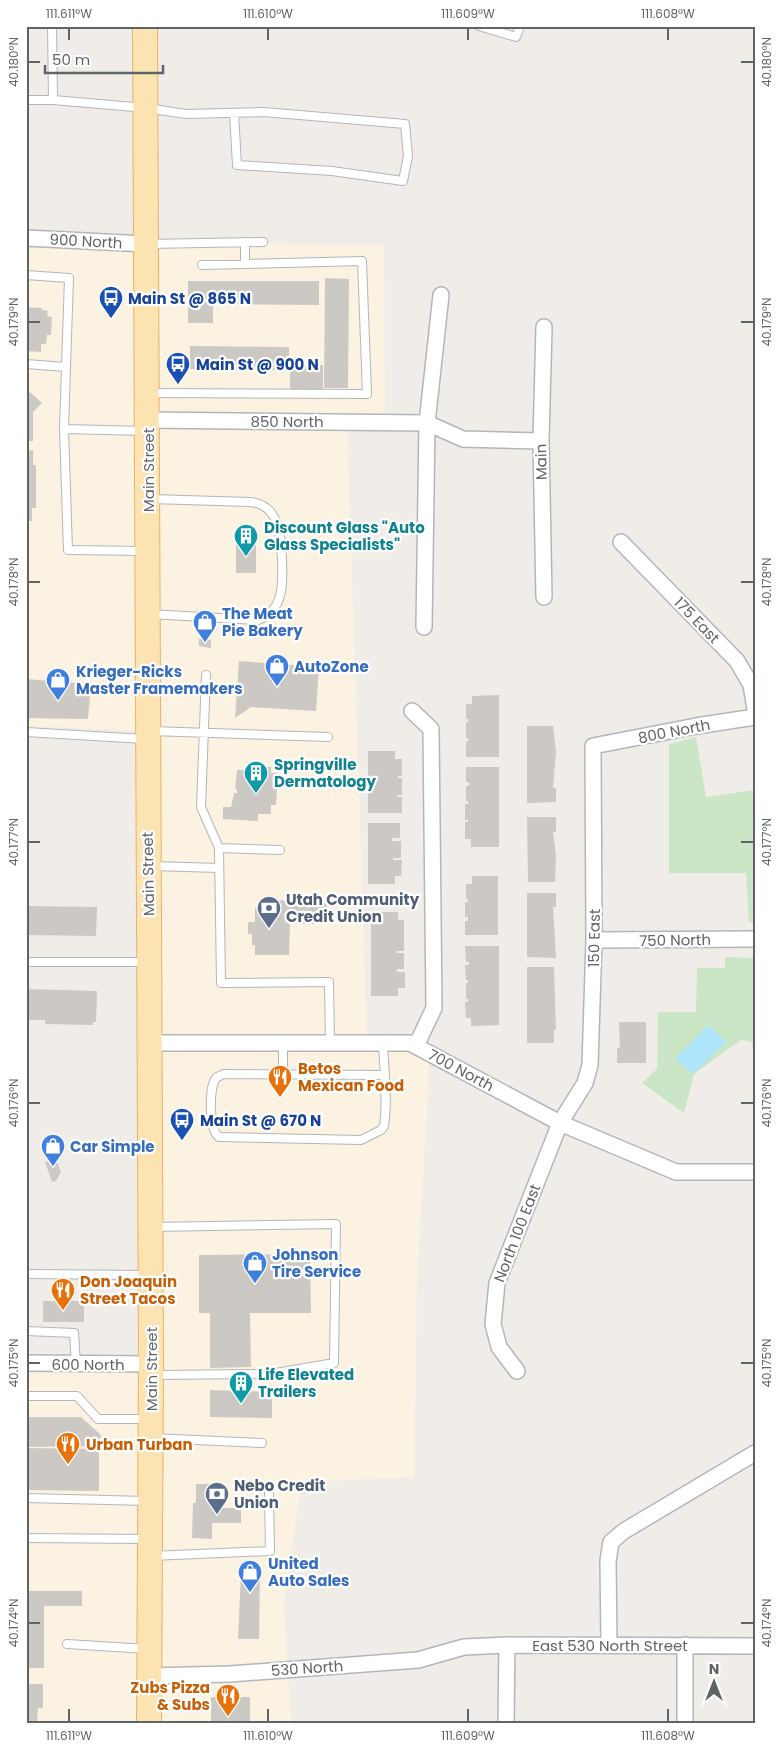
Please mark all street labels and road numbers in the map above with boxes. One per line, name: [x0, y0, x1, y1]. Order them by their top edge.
street label: 900 North: [49, 229, 123, 253]
street label: 850 North: [250, 411, 324, 432]
street label: Main Street: [138, 428, 159, 512]
street label: Main: [530, 444, 552, 480]
street label: 175 East: [669, 592, 725, 648]
street label: 800 North: [636, 714, 712, 748]
street label: Main Street: [137, 832, 159, 916]
street label: 150 East: [583, 908, 605, 968]
street label: 750 North: [639, 929, 711, 951]
street label: 700 North: [424, 1044, 498, 1096]
street label: North 100 East: [489, 1181, 545, 1285]
street label: Main Street: [141, 1327, 162, 1411]
street label: 600 North: [51, 1354, 125, 1375]
street label: East 530 North Street: [532, 1635, 688, 1656]
street label: 530 North: [270, 1655, 344, 1681]

